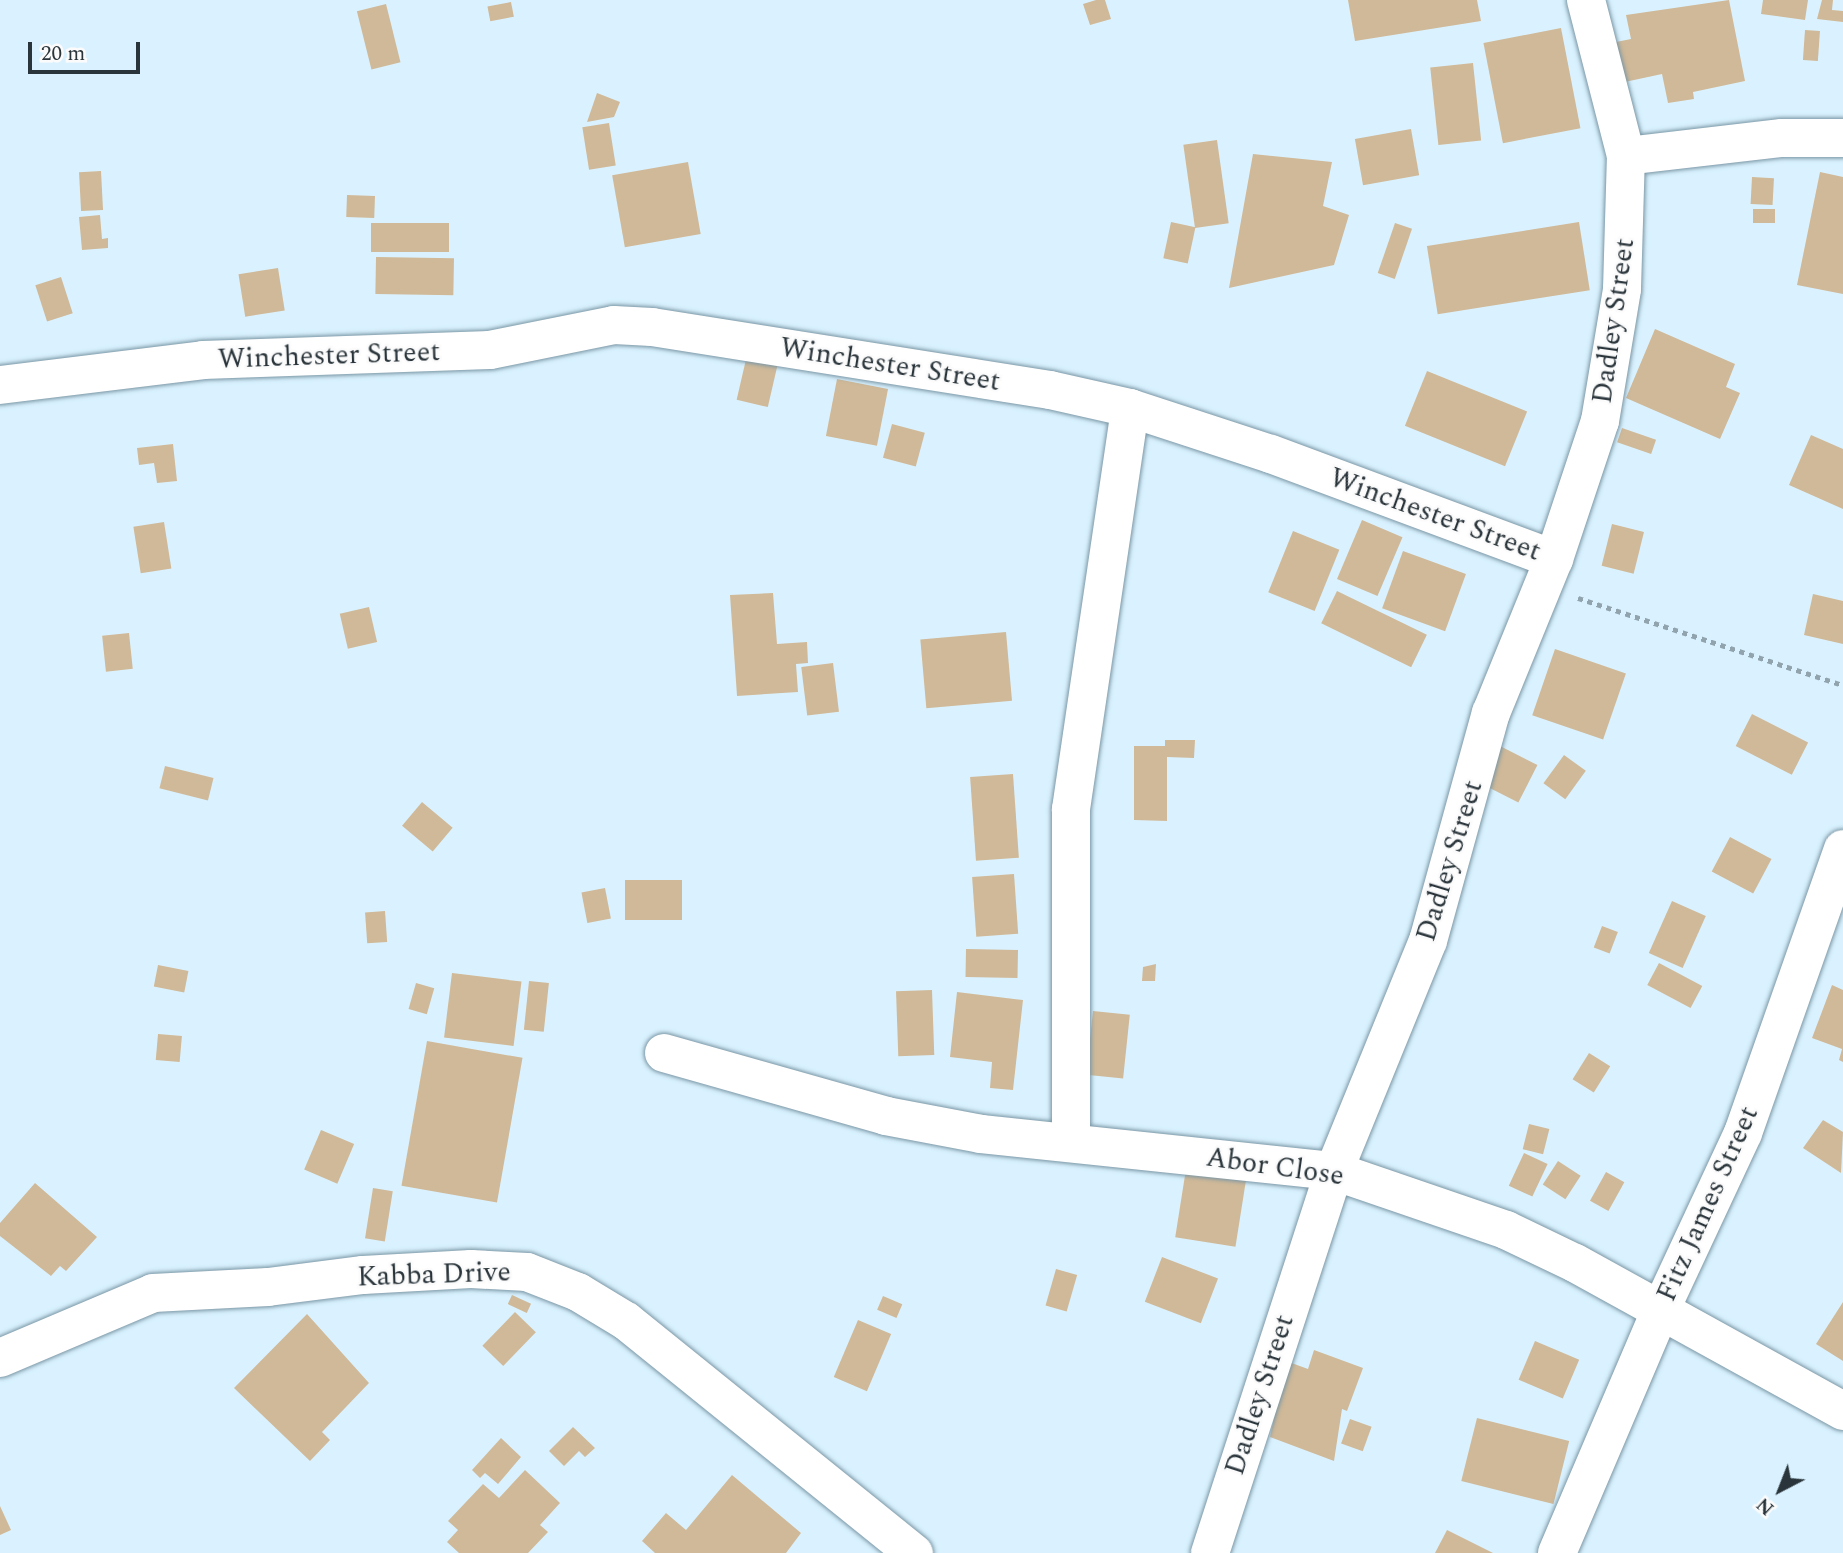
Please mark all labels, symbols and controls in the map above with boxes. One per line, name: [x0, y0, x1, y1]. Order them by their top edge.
scale bar: [32, 28, 144, 72]
text: 20 m: [41, 38, 85, 70]
street label: Dadley Street: [1586, 236, 1642, 406]
street label: Winchester Street: [778, 331, 1002, 399]
street label: Winchester Street: [217, 335, 441, 377]
street label: Winchester Street: [1325, 461, 1545, 569]
street label: Dadley Street: [1410, 776, 1490, 946]
street label: Fitz James Street: [1650, 1101, 1766, 1307]
street label: Abor Close: [1204, 1141, 1346, 1193]
street label: Kabba Drive: [357, 1256, 511, 1294]
street label: Dadley Street: [1218, 1311, 1302, 1479]
north arrow: [1745, 1455, 1815, 1525]
text: N: [1750, 1490, 1781, 1522]

